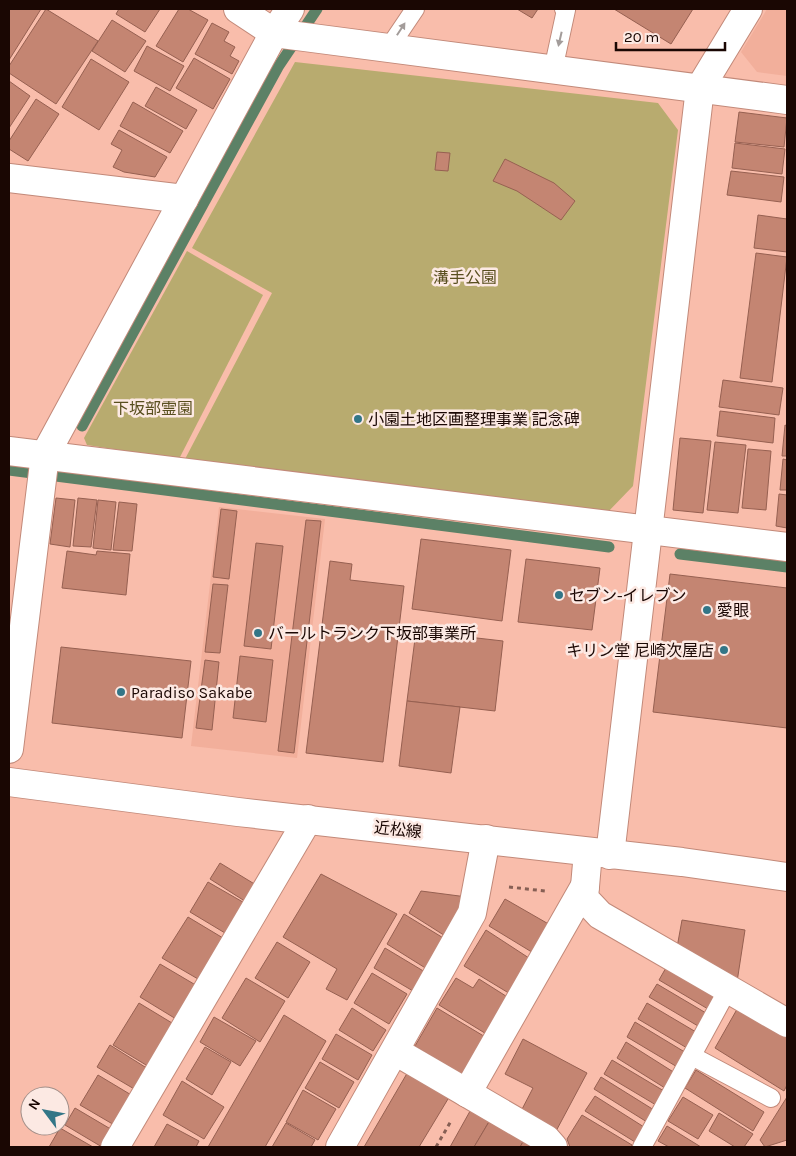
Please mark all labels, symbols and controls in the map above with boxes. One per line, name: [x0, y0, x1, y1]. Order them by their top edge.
scale bar: [616, 20, 725, 52]
one-way arrow: [397, 22, 406, 36]
text: 20 m: [624, 28, 659, 46]
one-way arrow: [556, 32, 564, 47]
park label: 溝手公園: [433, 268, 497, 287]
park label: 下坂部霊園: [113, 399, 193, 418]
place label: 小園土地区画整理事業 記念碑: [368, 410, 580, 429]
marker: 小園土地区画整理事業 記念碑: [352, 413, 364, 425]
place label: セブン-イレブン: [569, 586, 687, 605]
marker: セブン-イレブン: [553, 589, 565, 601]
place label: 愛眼: [717, 601, 749, 620]
marker: 愛眼: [701, 604, 713, 616]
place label: バールトランク下坂部事業所: [268, 624, 476, 643]
marker: バールトランク下坂部事業所: [252, 627, 264, 639]
place label: キリン堂 尼崎次屋店: [566, 641, 714, 660]
marker: キリン堂 尼崎次屋店: [718, 644, 730, 656]
place label: Paradiso Sakabe: [131, 683, 252, 702]
marker: Paradiso Sakabe: [115, 686, 127, 698]
street label: 近松線: [373, 818, 423, 841]
north arrow: [20, 1086, 70, 1136]
text: N: [25, 1096, 44, 1113]

